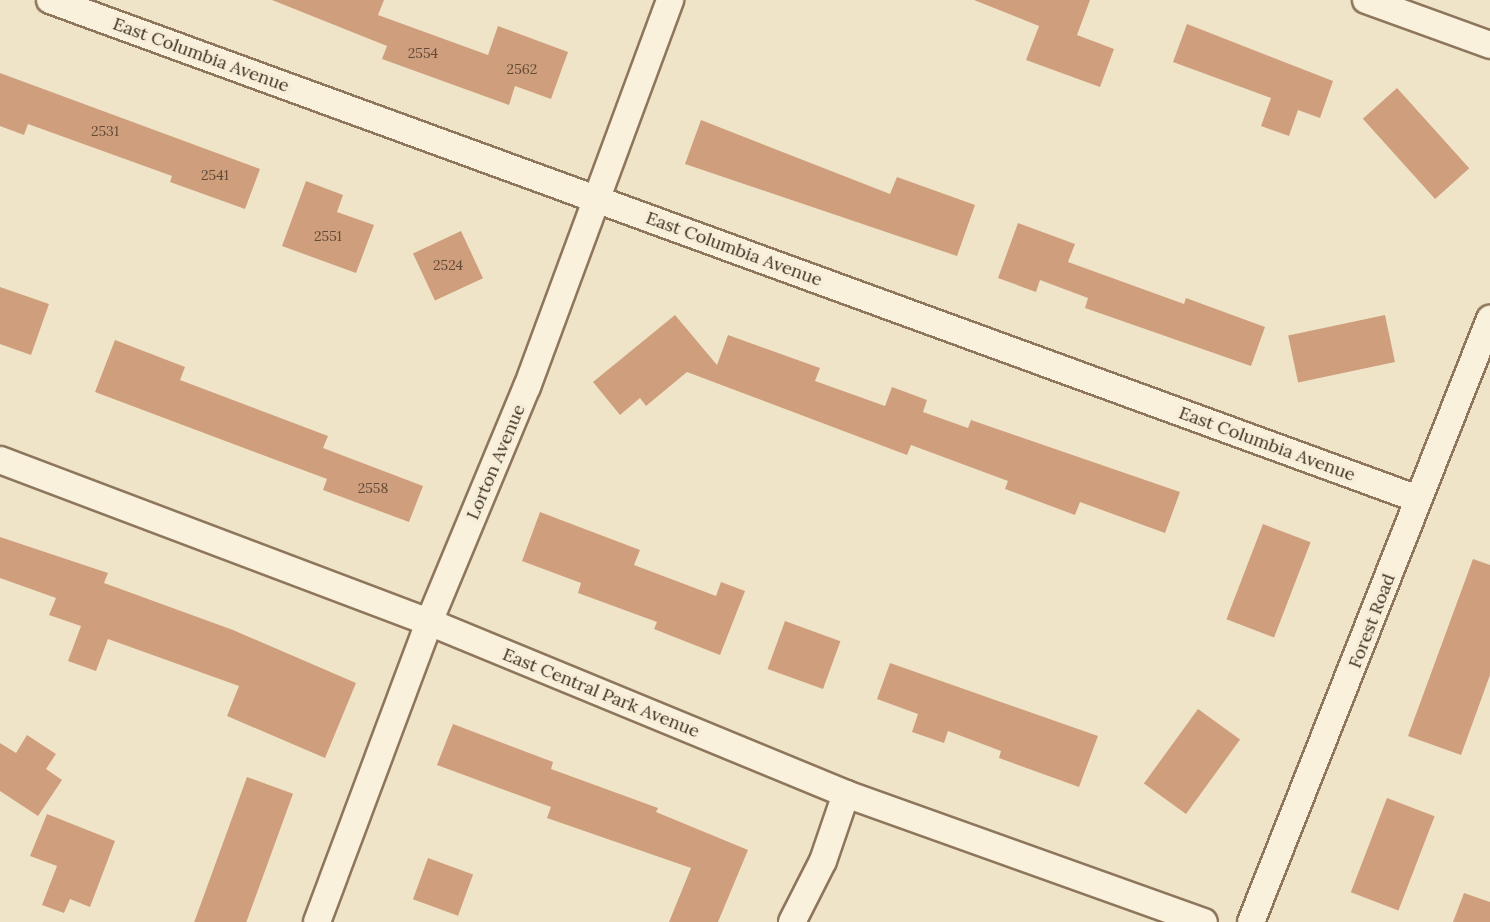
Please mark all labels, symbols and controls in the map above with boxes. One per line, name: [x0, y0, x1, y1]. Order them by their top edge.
street label: East Columbia Avenue: [110, 13, 292, 97]
house number: 2554: [408, 45, 438, 61]
house number: 2562: [507, 61, 537, 77]
house number: 2531: [91, 123, 119, 139]
house number: 2541: [201, 167, 229, 183]
street label: East Columbia Avenue: [643, 207, 825, 291]
house number: 2551: [314, 228, 342, 244]
house number: 2524: [433, 257, 463, 273]
street label: Lorton Avenue: [462, 401, 530, 523]
street label: East Columbia Avenue: [1176, 402, 1358, 486]
house number: 2558: [358, 480, 388, 496]
street label: Forest Road: [1344, 571, 1400, 671]
street label: East Central Park Avenue: [499, 644, 703, 742]

